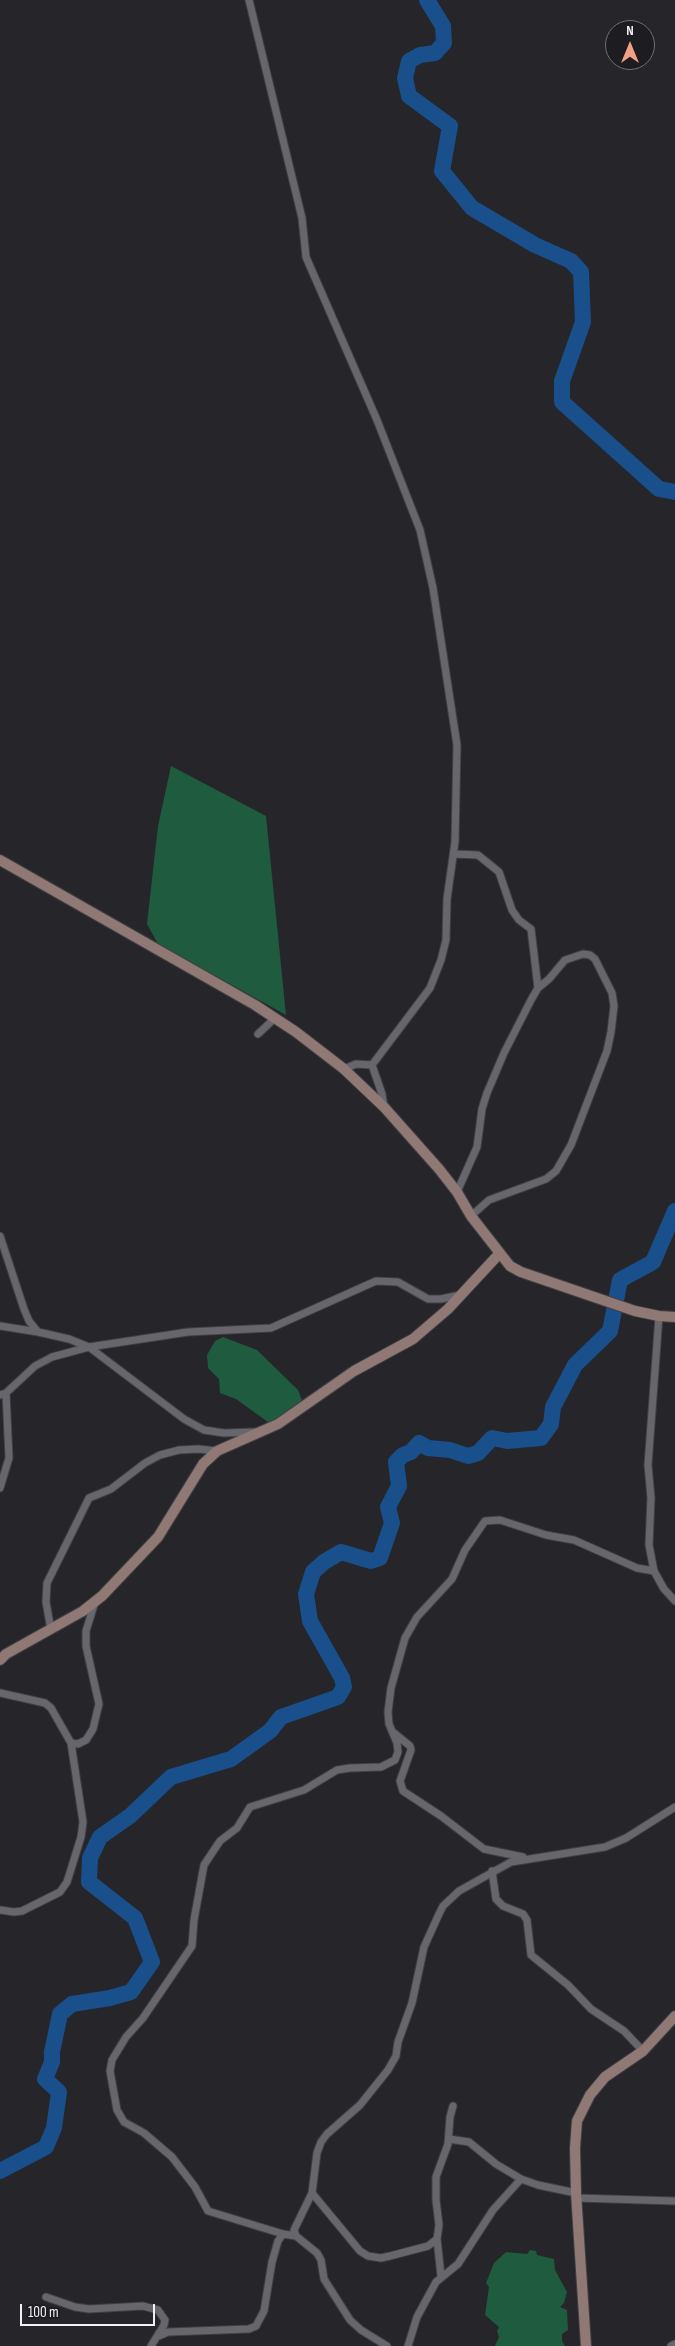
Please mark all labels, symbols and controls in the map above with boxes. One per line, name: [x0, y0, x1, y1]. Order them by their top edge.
north arrow: [605, 20, 655, 70]
text: N: [626, 22, 634, 39]
scale bar: [22, 2294, 158, 2326]
text: 100 m: [28, 2303, 59, 2322]

